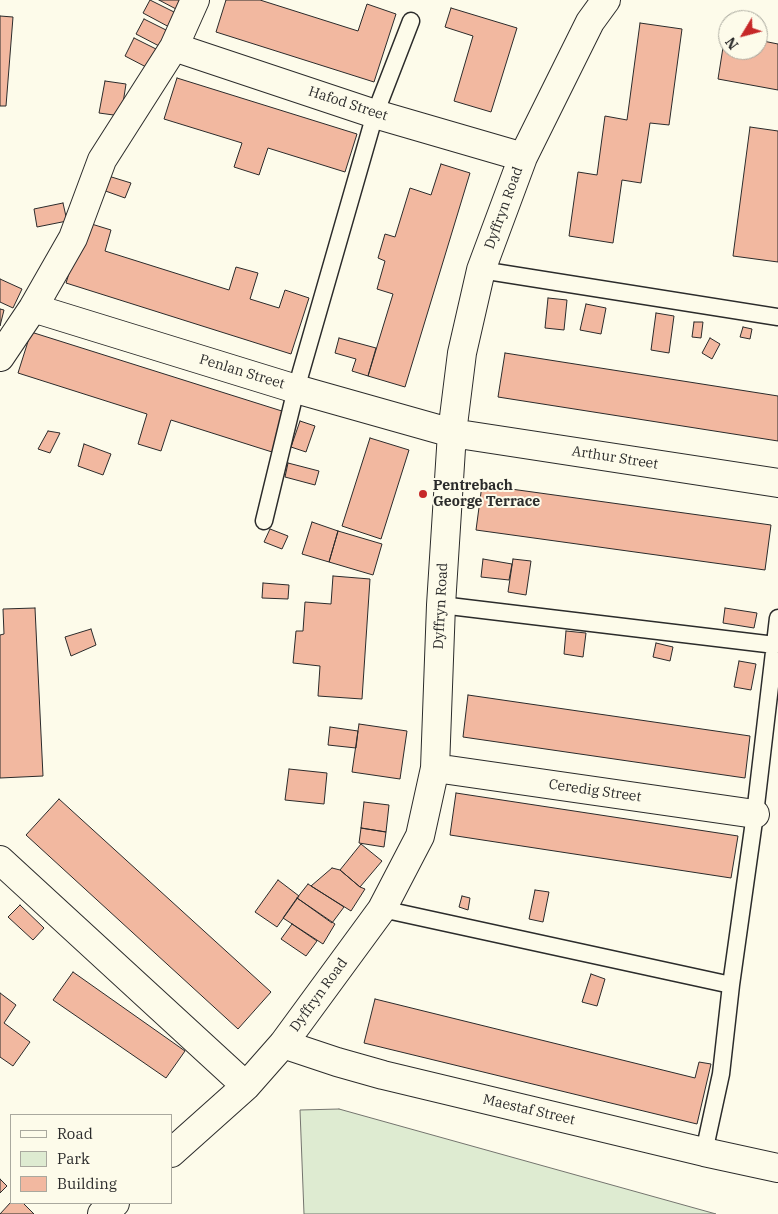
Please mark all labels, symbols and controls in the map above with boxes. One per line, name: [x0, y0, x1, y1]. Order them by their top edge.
north arrow: [718, 10, 768, 60]
text: N: [721, 34, 742, 53]
street label: Hafod Street: [306, 83, 390, 125]
street label: Dyffryn Road: [481, 164, 527, 252]
street label: Penlan Street: [197, 351, 287, 393]
street label: Arthur Street: [571, 443, 659, 473]
place label: Pentrebach George Terrace: [433, 478, 540, 511]
marker: Pentrebach George Terrace: [417, 488, 429, 500]
street label: Dyffryn Road: [430, 562, 452, 650]
street label: Ceredig Street: [548, 776, 642, 806]
street label: Dyffryn Road: [287, 955, 351, 1035]
street label: Maestaf Street: [481, 1091, 577, 1129]
legend: [10, 1114, 172, 1204]
text: Road: [57, 1124, 93, 1143]
text: Park: [57, 1149, 90, 1168]
text: Building: [57, 1174, 117, 1193]

